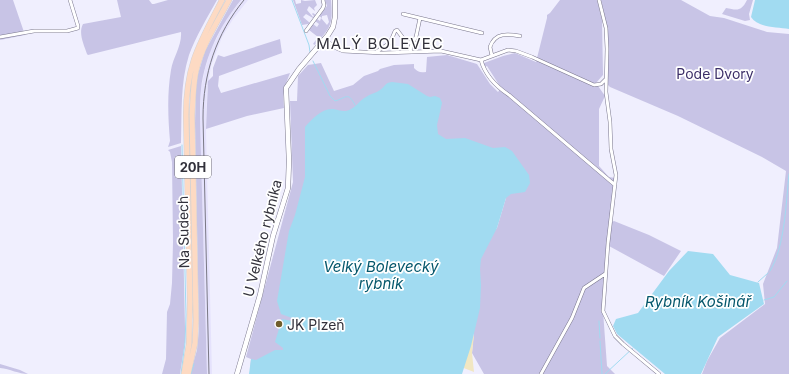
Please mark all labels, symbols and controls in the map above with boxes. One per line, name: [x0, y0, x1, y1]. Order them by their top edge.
district label: MALÝ BOLEVEC: [316, 34, 444, 53]
park label: Pode Dvory: [676, 65, 754, 82]
road number: 20H: [175, 156, 211, 178]
street label: U Velkého rybníka: [239, 178, 285, 298]
street label: Na Sudech: [174, 196, 192, 268]
water label: Velký Bolevecký rybník: [323, 257, 439, 293]
water label: Rybník Košinář: [645, 292, 752, 311]
place label: JK Plzeň: [287, 316, 345, 333]
marker: JK Plzeň: [274, 319, 284, 329]

